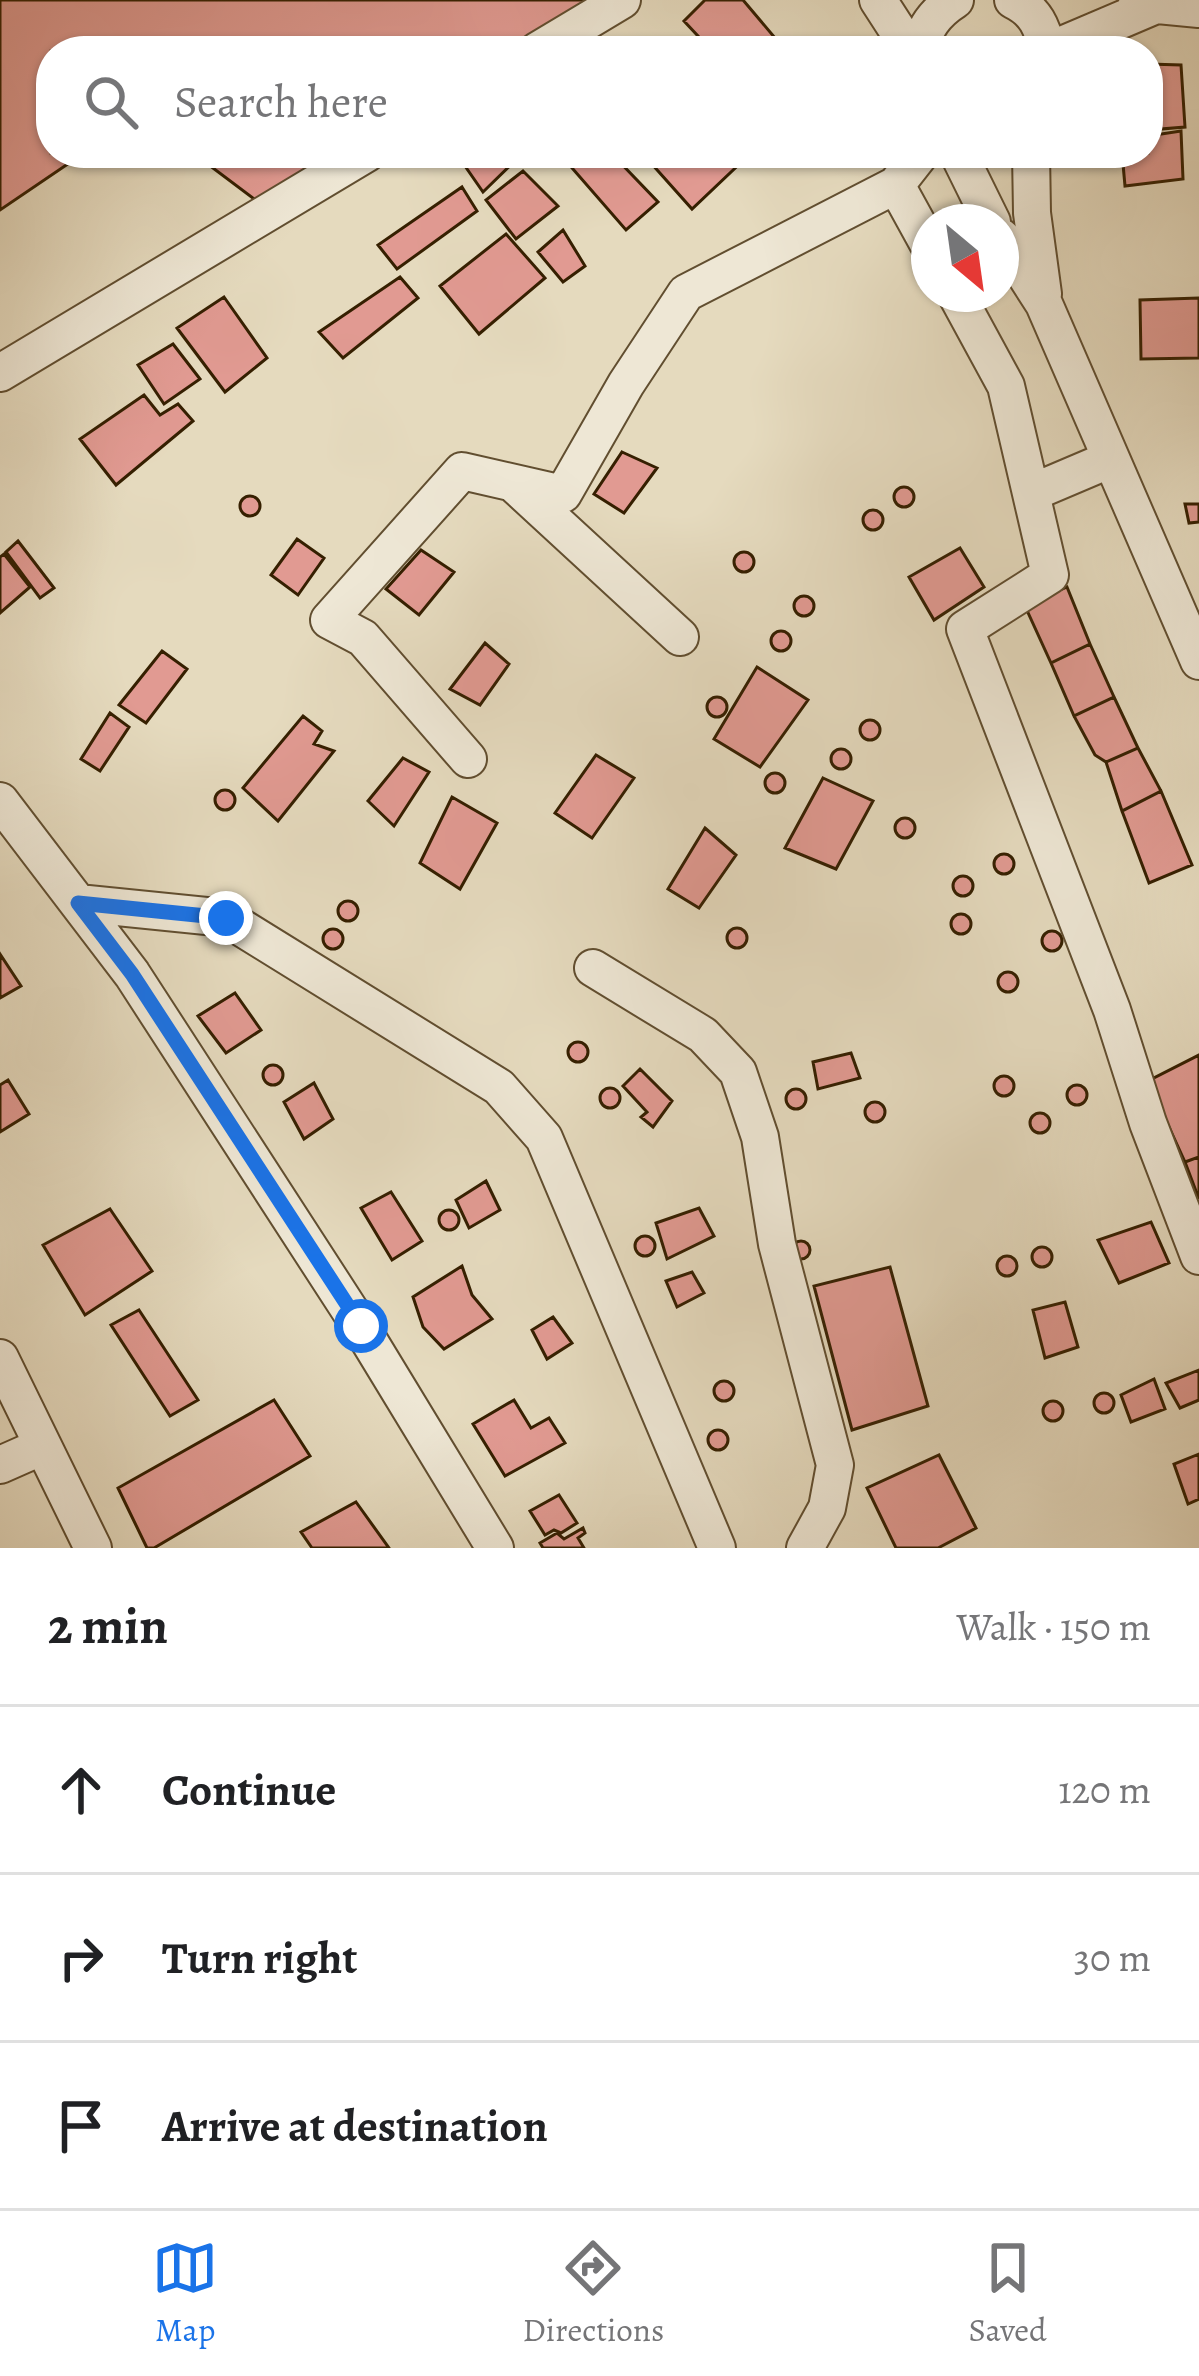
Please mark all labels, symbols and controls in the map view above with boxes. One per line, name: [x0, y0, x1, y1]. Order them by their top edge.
search box: [36, 36, 1163, 168]
icon: search: [78, 69, 144, 135]
text: Search here: [174, 71, 388, 133]
north arrow: [911, 204, 1019, 312]
route end: [199, 891, 253, 945]
route start: [334, 1299, 388, 1353]
text: 2 min: [48, 1591, 168, 1661]
text: Walk · 150 m: [956, 1600, 1151, 1653]
icon: ahead: [48, 1757, 114, 1823]
text: Continue: [162, 1759, 336, 1821]
text: 120 m: [1058, 1763, 1151, 1816]
icon: right: [48, 1925, 114, 1991]
text: Turn right: [162, 1927, 357, 1989]
text: 30 m: [1074, 1931, 1151, 1984]
icon: arrive: [48, 2093, 114, 2159]
text: Arrive at destination: [162, 2095, 548, 2157]
tab: Map: [152, 2235, 218, 2352]
tab: Directions: [523, 2235, 664, 2352]
tab: Saved: [969, 2235, 1047, 2352]

